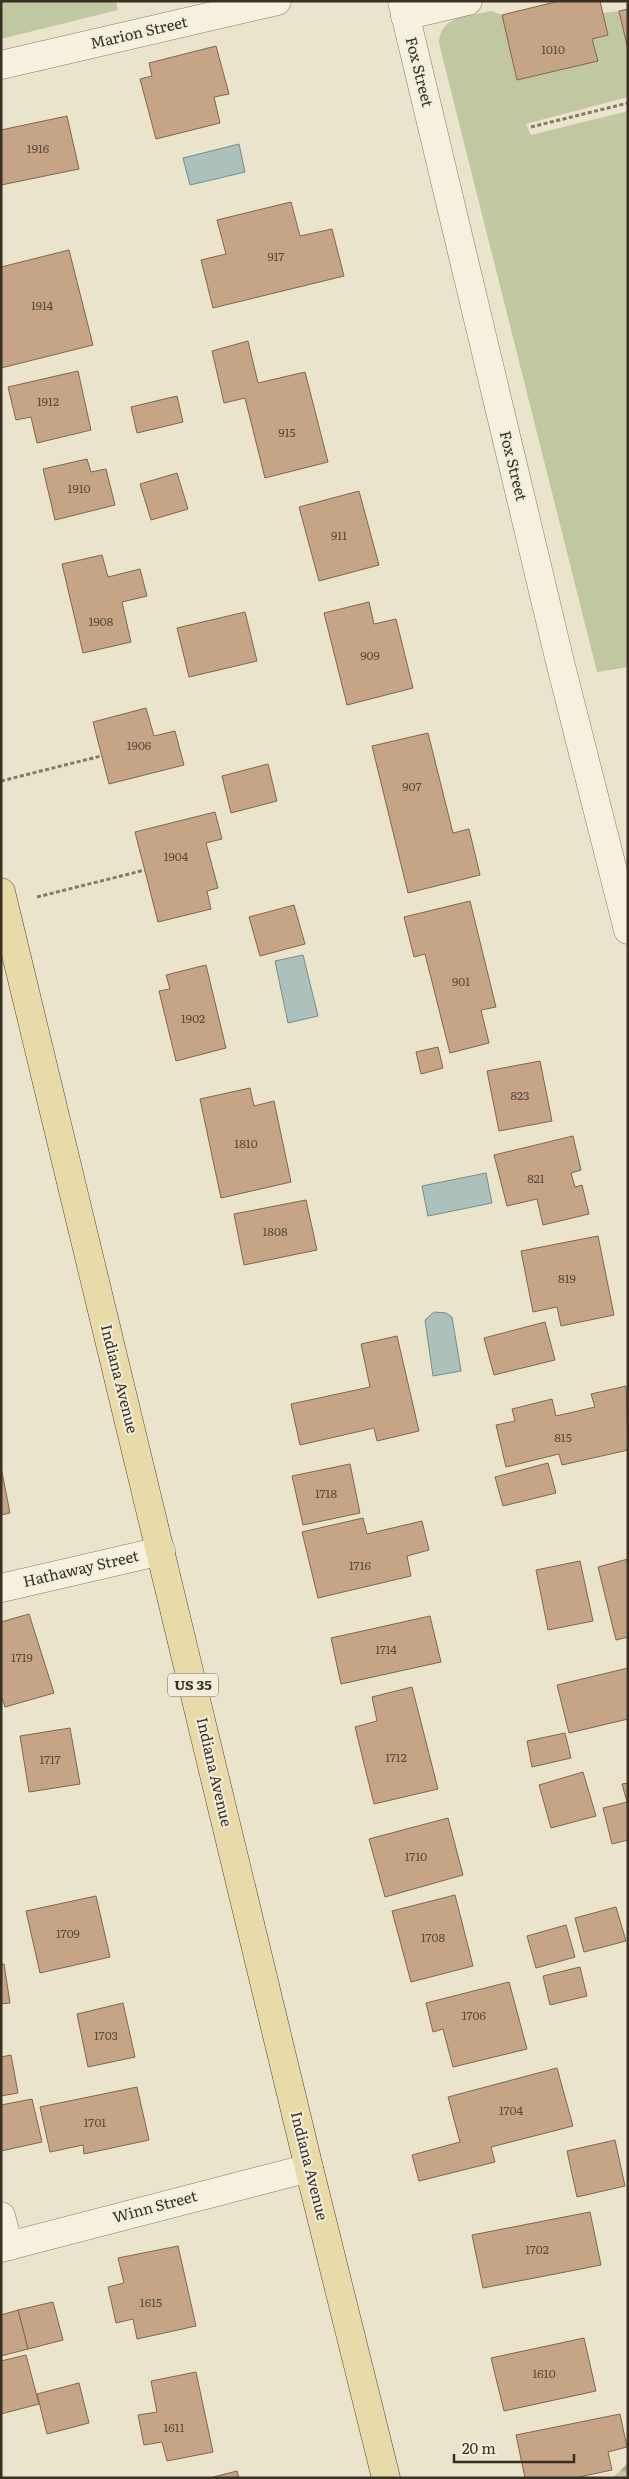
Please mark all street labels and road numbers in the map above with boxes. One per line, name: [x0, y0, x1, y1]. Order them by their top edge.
street label: Marion Street: [88, 9, 190, 54]
street label: Fox Street: [401, 34, 440, 109]
street label: Fox Street: [495, 428, 534, 503]
street label: Indiana Avenue: [96, 1322, 145, 1436]
street label: Hathaway Street: [20, 1543, 141, 1592]
road number: US 35: [168, 1674, 218, 1696]
street label: Indiana Avenue: [192, 1715, 239, 1829]
street label: Indiana Avenue: [286, 2109, 335, 2223]
street label: Winn Street: [110, 2183, 199, 2228]

